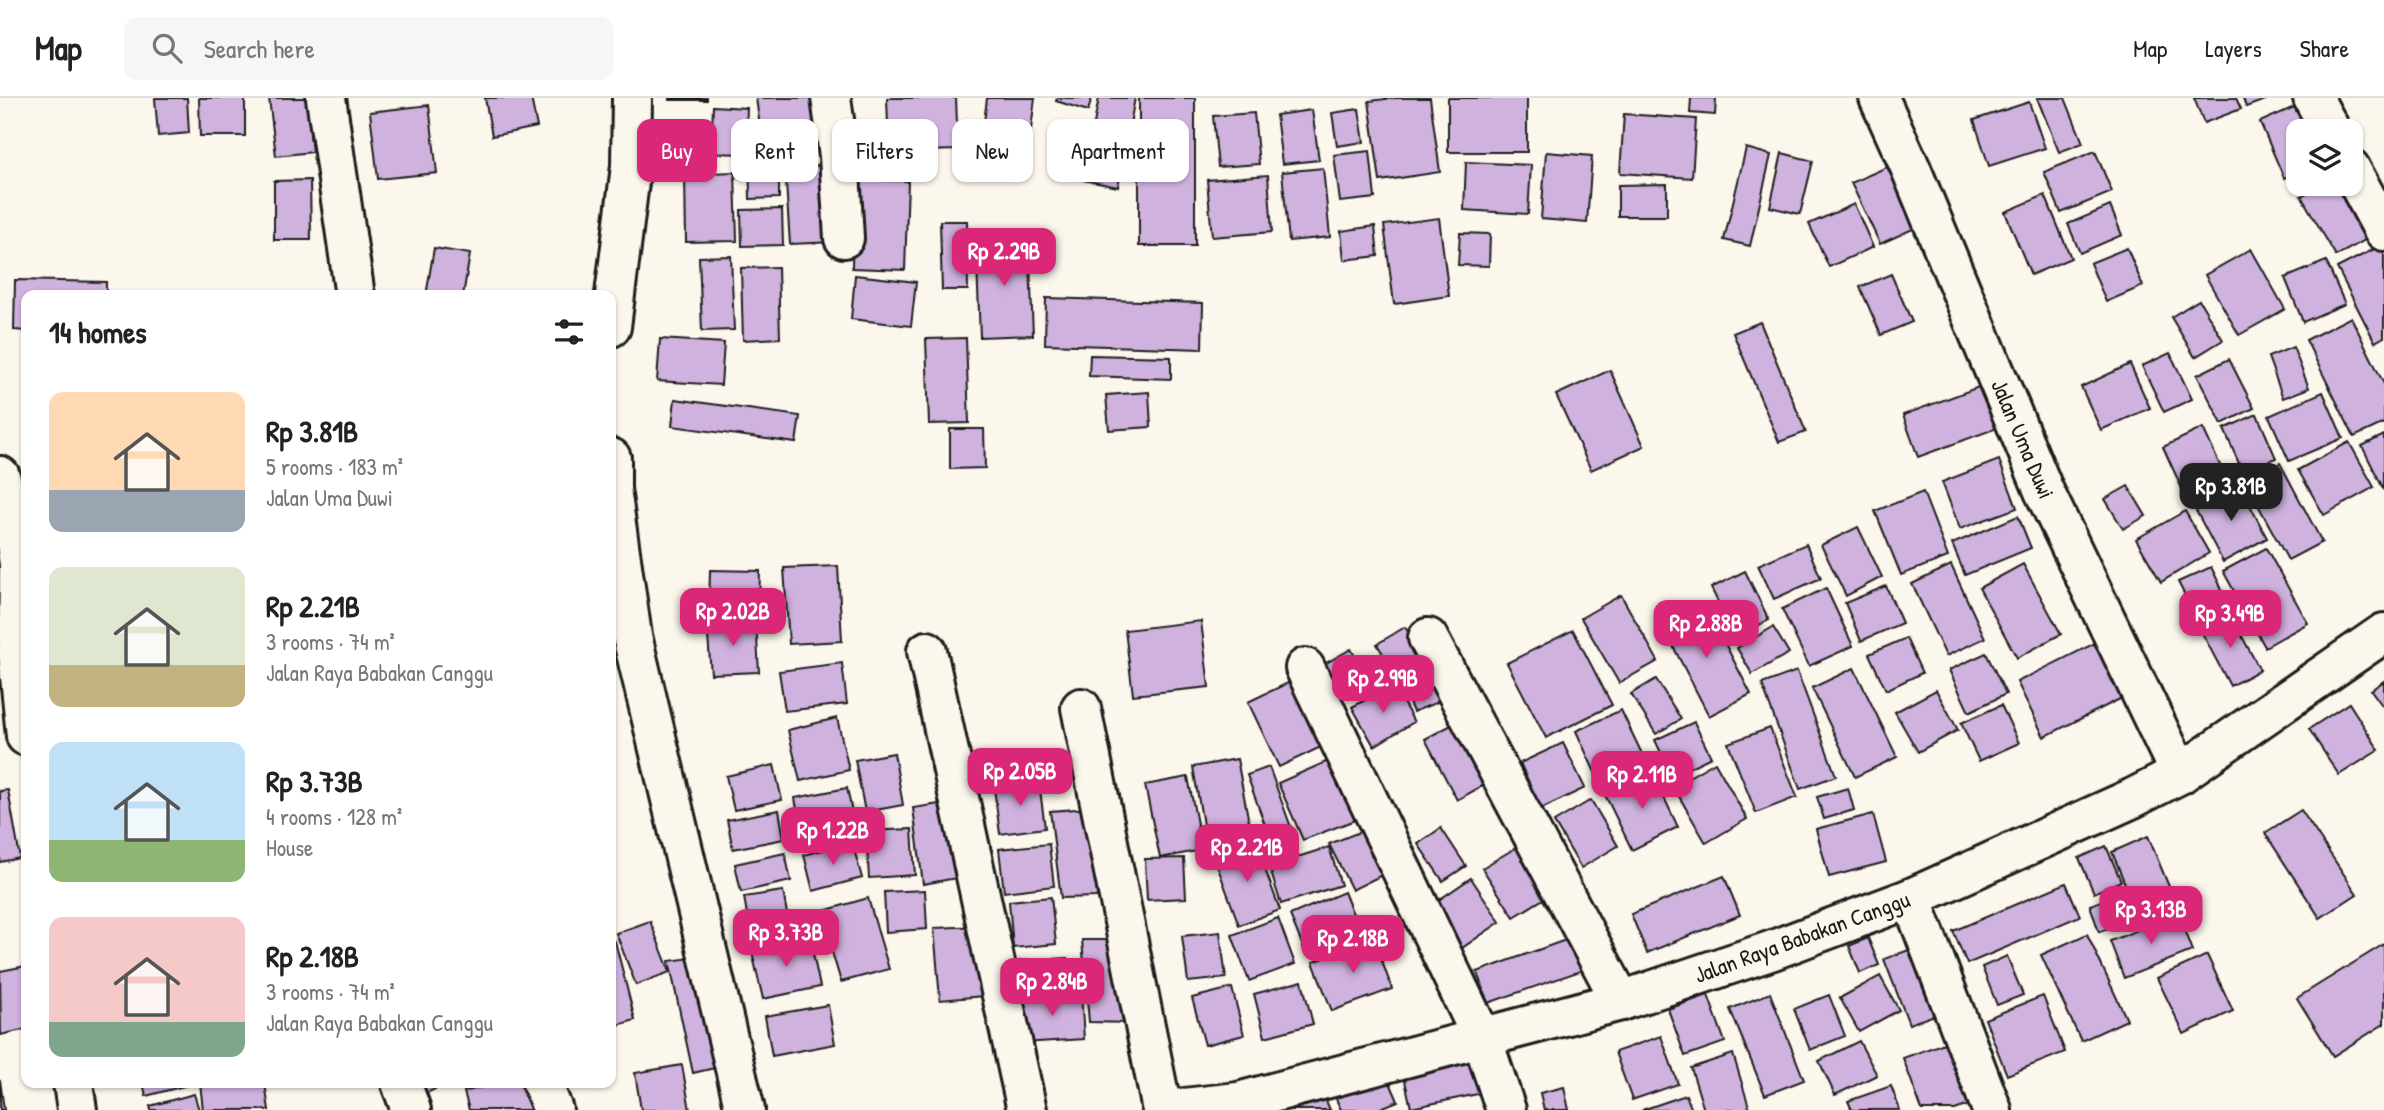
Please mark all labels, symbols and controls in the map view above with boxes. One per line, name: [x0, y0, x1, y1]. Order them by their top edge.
search box: [124, 17, 614, 80]
text: Map: [35, 26, 82, 70]
icon: search: [148, 29, 186, 67]
text: Search here: [204, 31, 315, 66]
text: Map: [2133, 32, 2167, 64]
text: Layers: [2205, 32, 2262, 64]
text: Share: [2300, 32, 2349, 64]
chip: Buy: [637, 119, 717, 182]
chip: Rent: [731, 119, 818, 182]
chip: Filters: [832, 119, 938, 182]
chip: New: [952, 119, 1033, 182]
chip: Apartment: [1047, 119, 1189, 182]
map controls: [2286, 119, 2363, 196]
button: layers: [2286, 119, 2363, 196]
pin: Rp 2.29B: [932, 228, 1076, 288]
text: Rp 2.29B: [968, 235, 1040, 266]
text: 14 homes: [49, 312, 147, 352]
icon: filters: [550, 313, 588, 351]
street label: Jalan Uma Duwi: [1984, 374, 2063, 503]
text: Rp 3.81B: [266, 411, 358, 451]
icon: home: [105, 420, 189, 504]
text: 5 rooms · 183 m²: [266, 451, 403, 482]
pin: Rp 3.81B: [2159, 464, 2303, 523]
text: Rp 3.81B: [2196, 470, 2266, 501]
text: Jalan Uma Duwi: [266, 482, 393, 513]
text: Rp 2.21B: [266, 586, 360, 626]
pin: Rp 2.02B: [661, 588, 805, 648]
pin: Rp 3.49B: [2158, 590, 2302, 650]
icon: home: [105, 595, 189, 679]
text: Rp 2.02B: [696, 595, 770, 626]
text: Rp 3.49B: [2195, 597, 2265, 628]
pin: Rp 2.88B: [1634, 601, 1778, 660]
text: Rp 2.88B: [1670, 607, 1742, 638]
text: 3 rooms · 74 m²: [266, 626, 395, 657]
pin: Rp 2.99B: [1311, 656, 1455, 715]
text: Jalan Raya Babakan Canggu: [266, 657, 493, 688]
text: Rp 2.99B: [1348, 662, 1418, 693]
pin: Rp 2.05B: [948, 748, 1092, 808]
pin: Rp 2.11B: [1570, 752, 1714, 811]
text: Rp 2.05B: [984, 755, 1056, 786]
text: Rp 2.11B: [1607, 758, 1677, 789]
text: Rp 3.73B: [266, 761, 363, 801]
icon: home: [105, 770, 189, 854]
text: 4 rooms · 128 m²: [266, 801, 402, 832]
pin: Rp 1.22B: [761, 808, 905, 867]
text: Rp 1.22B: [797, 814, 869, 845]
pin: Rp 2.21B: [1175, 824, 1319, 884]
text: Rp 2.21B: [1211, 831, 1283, 862]
text: House: [266, 832, 313, 863]
street label: Jalan Raya Babakan Canggu: [1690, 883, 1914, 990]
pin: Rp 3.13B: [2079, 886, 2223, 946]
text: Rp 3.13B: [2115, 893, 2187, 924]
pin: Rp 3.73B: [714, 910, 858, 969]
text: Rp 3.73B: [749, 916, 823, 947]
pin: Rp 2.18B: [1281, 916, 1425, 975]
text: Rp 2.18B: [1317, 922, 1389, 953]
text: Rp 2.18B: [266, 936, 359, 976]
icon: home: [105, 945, 189, 1029]
pin: Rp 2.84B: [980, 958, 1124, 1018]
text: Rp 2.84B: [1016, 965, 1088, 996]
text: 3 rooms · 74 m²: [266, 976, 395, 1007]
text: Jalan Raya Babakan Canggu: [266, 1007, 493, 1038]

